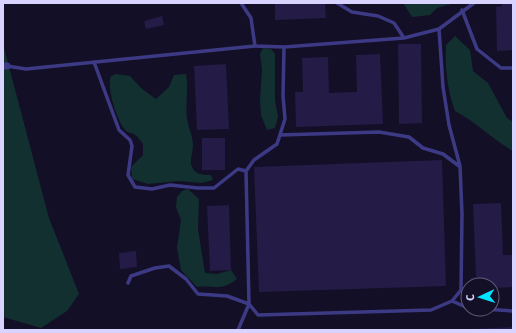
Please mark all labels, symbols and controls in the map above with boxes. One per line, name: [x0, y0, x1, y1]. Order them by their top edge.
north arrow: [460, 277, 500, 317]
text: С: [464, 293, 477, 301]

